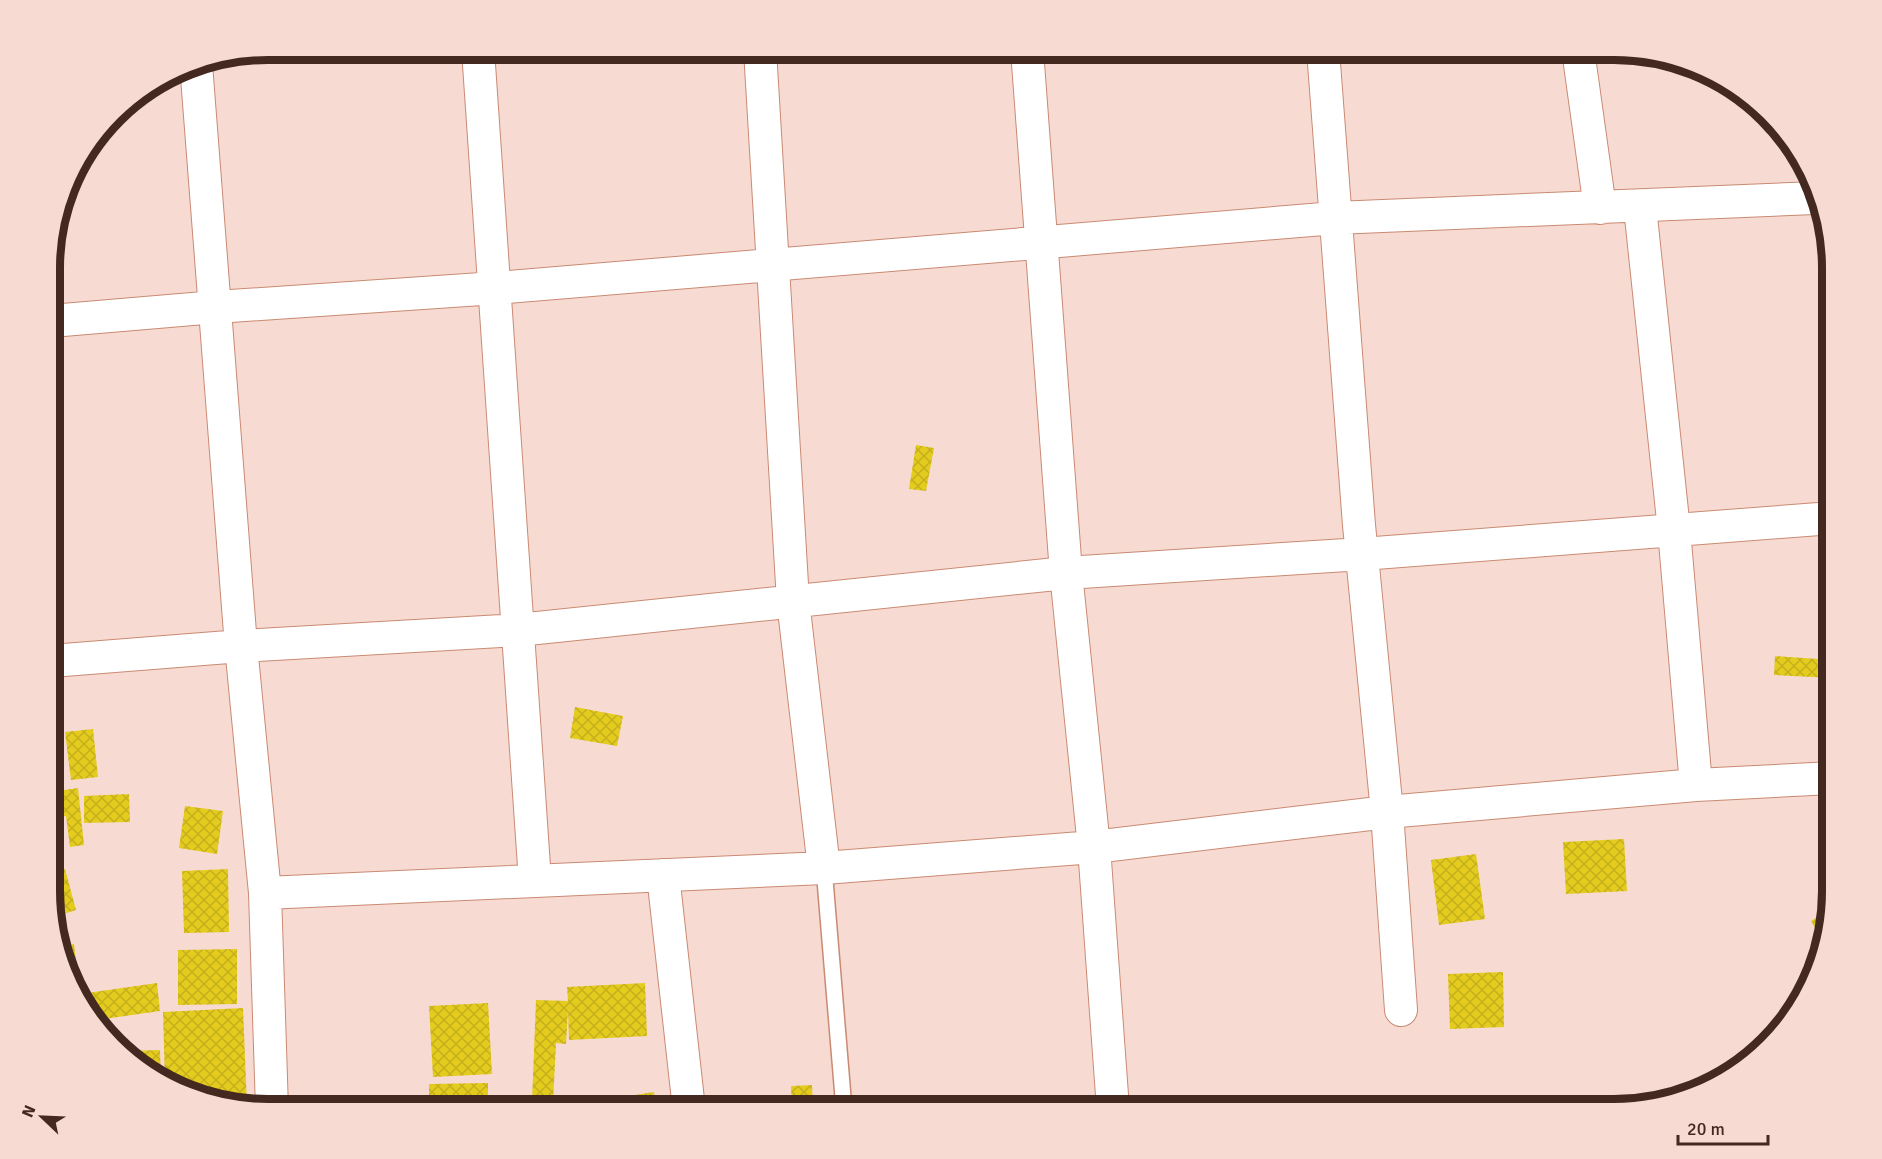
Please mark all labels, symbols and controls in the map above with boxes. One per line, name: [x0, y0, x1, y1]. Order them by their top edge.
north arrow: [12, 1087, 72, 1147]
text: N: [18, 1102, 40, 1121]
scale bar: [1678, 1108, 1768, 1146]
text: 20 m: [1687, 1118, 1725, 1140]

